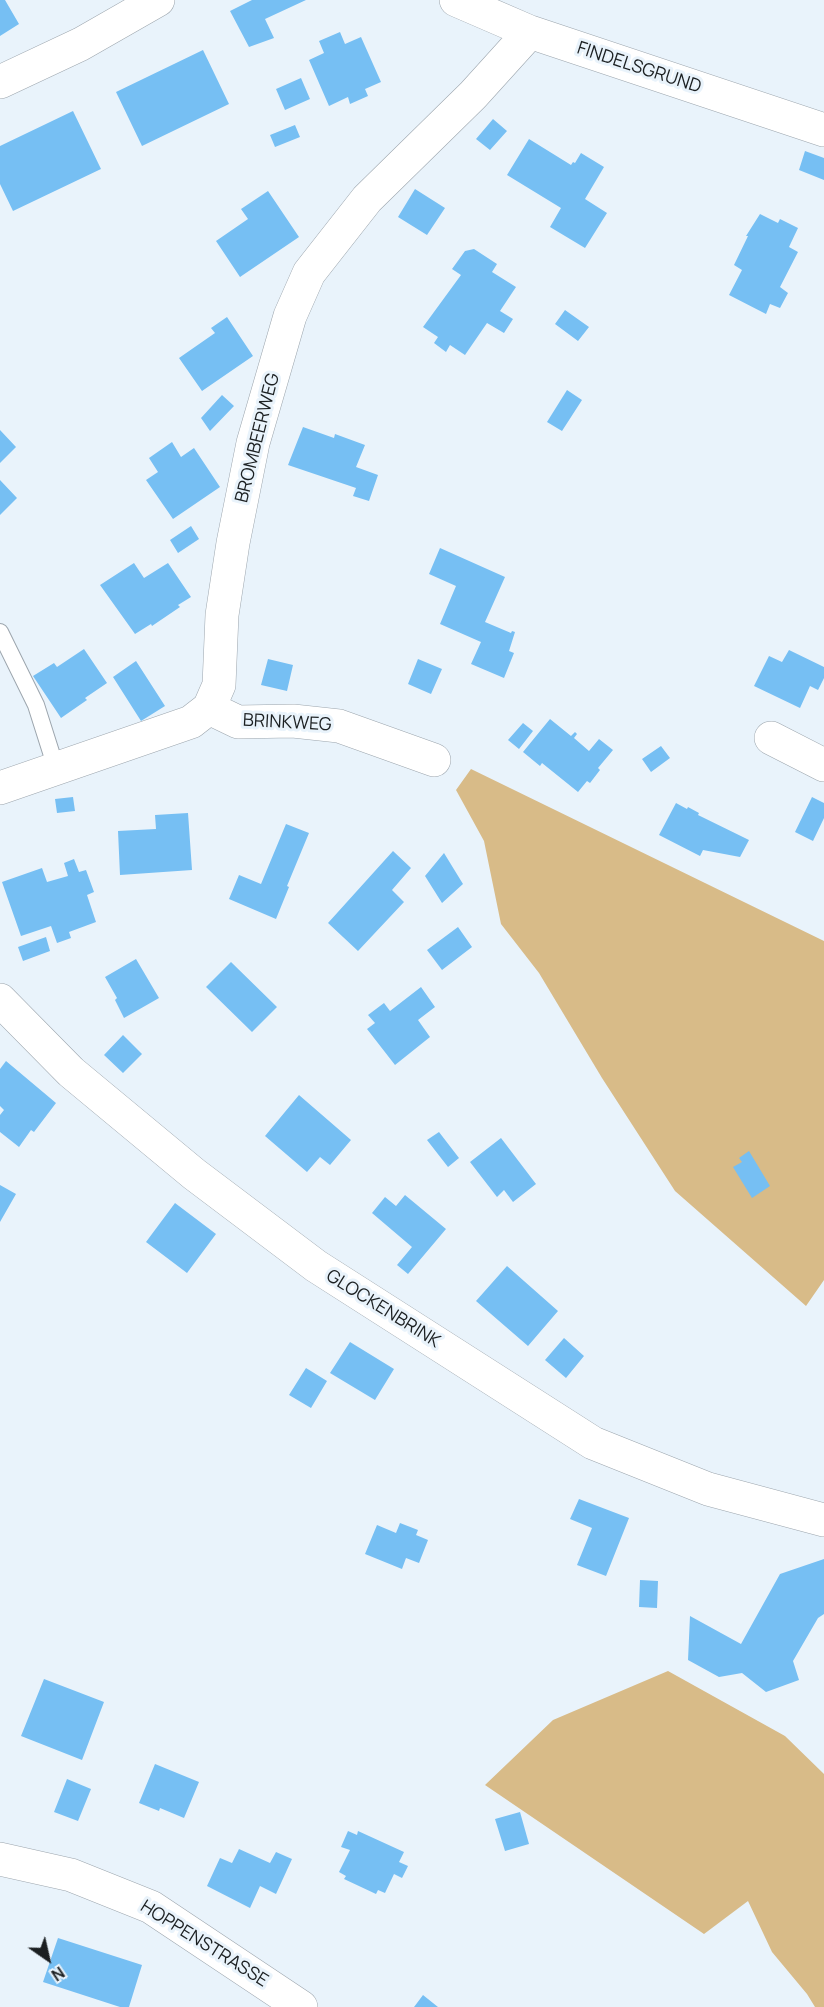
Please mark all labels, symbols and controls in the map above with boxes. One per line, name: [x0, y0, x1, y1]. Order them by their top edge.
street label: FINDELSGRUND: [574, 38, 704, 98]
street label: BROMBEERWEG: [231, 371, 285, 505]
street label: BRINKWEG: [242, 710, 332, 736]
street label: GLOCKENBRINK: [322, 1265, 444, 1353]
street label: HOPPENSTRASSE: [136, 1896, 272, 1992]
north arrow: [18, 1929, 78, 1989]
text: N: [47, 1962, 69, 1986]

